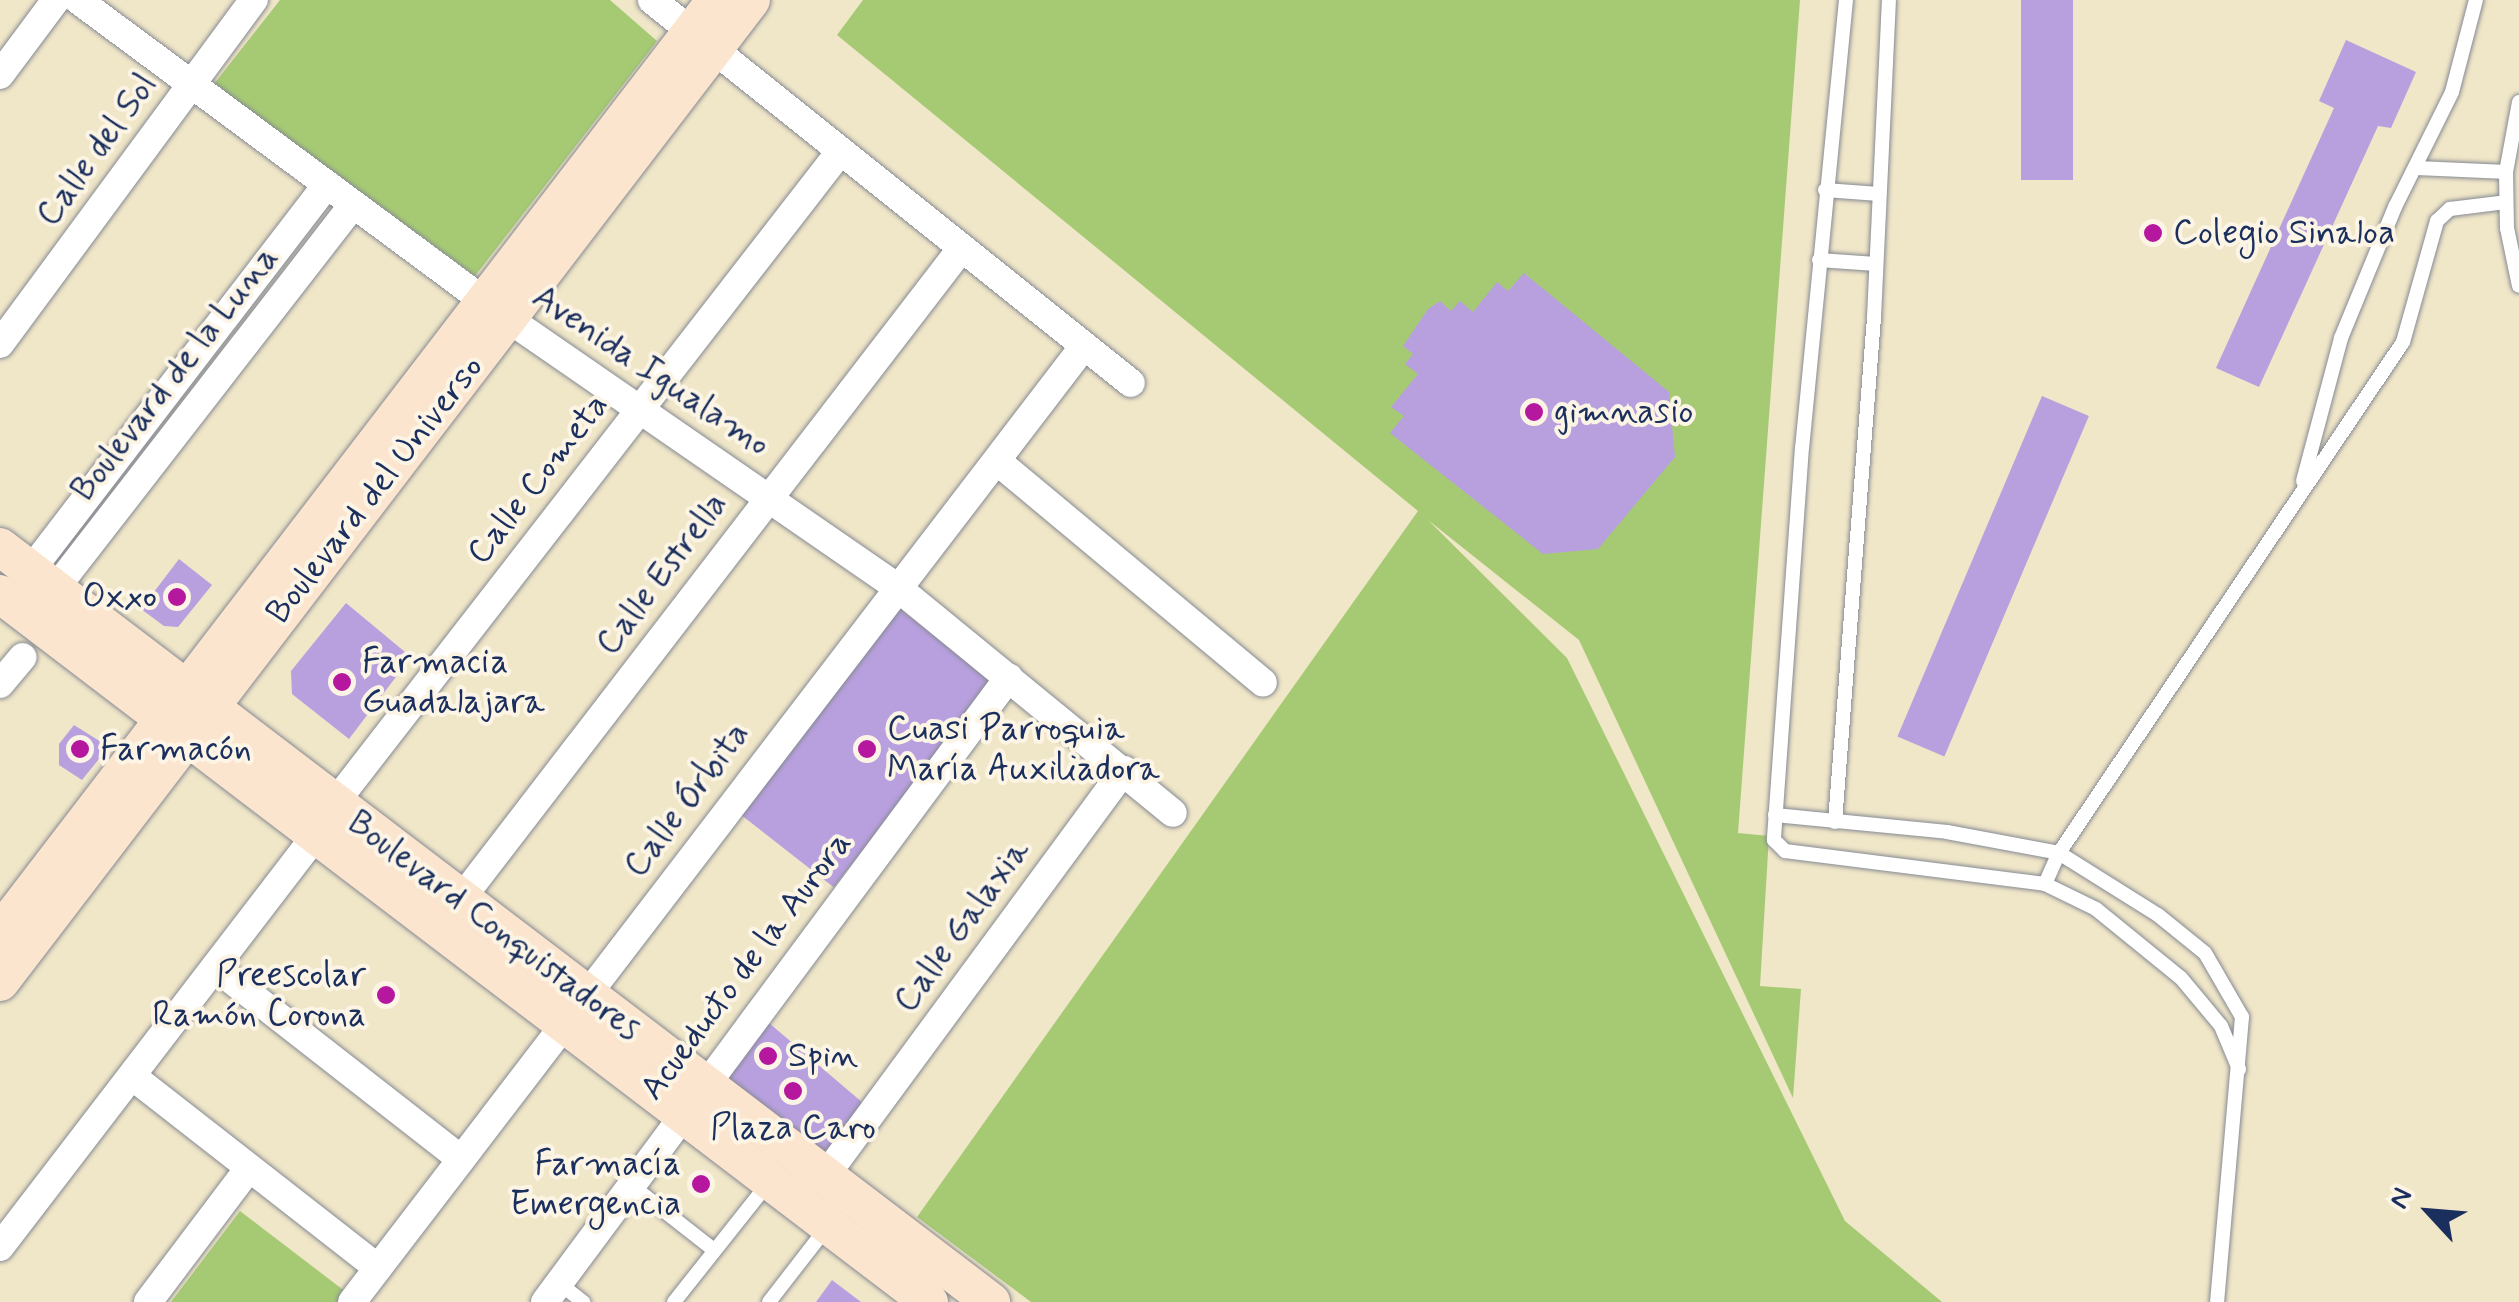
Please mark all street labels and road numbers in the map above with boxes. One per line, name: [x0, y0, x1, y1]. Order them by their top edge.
street label: Calle del Sol: [27, 65, 167, 235]
street label: Boulevard de la Luna: [66, 243, 284, 505]
street label: Avenida Igualamo: [526, 277, 776, 465]
street label: Boulevard del Universo: [257, 348, 493, 632]
street label: Calle Cometa: [457, 383, 619, 575]
street label: Calle Estrella: [587, 484, 737, 664]
street label: Calle Órbita: [615, 714, 759, 886]
street label: Boulevard Conquistadores: [336, 800, 652, 1052]
street label: Acueducto de la Aurora: [632, 824, 860, 1108]
street label: Calle Galaxia: [887, 834, 1037, 1018]

